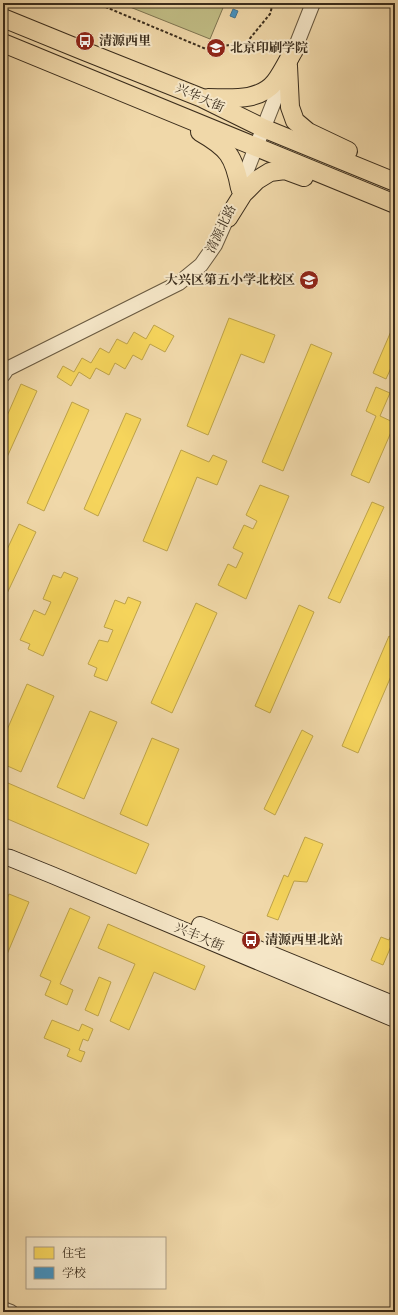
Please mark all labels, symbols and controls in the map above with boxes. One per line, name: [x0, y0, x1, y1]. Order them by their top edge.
bus stop icon: 清源西里: [74, 30, 96, 52]
place label: 清源西里: [99, 33, 151, 49]
school or university icon: 北京印刷学院: [205, 37, 227, 59]
place label: 北京印刷学院: [230, 40, 308, 56]
street label: 兴华大街: [173, 80, 227, 116]
street label: 清源北路: [202, 202, 240, 256]
school or university icon: 大兴区第五小学北校区: [298, 269, 320, 291]
place label: 大兴区第五小学北校区: [165, 272, 295, 288]
street label: 兴丰大街: [172, 919, 226, 955]
bus stop icon: 清源西里北站: [240, 929, 262, 951]
place label: 清源西里北站: [265, 932, 343, 948]
legend: [26, 1237, 166, 1289]
text: 住宅: [62, 1246, 86, 1261]
text: 学校: [62, 1266, 86, 1281]

